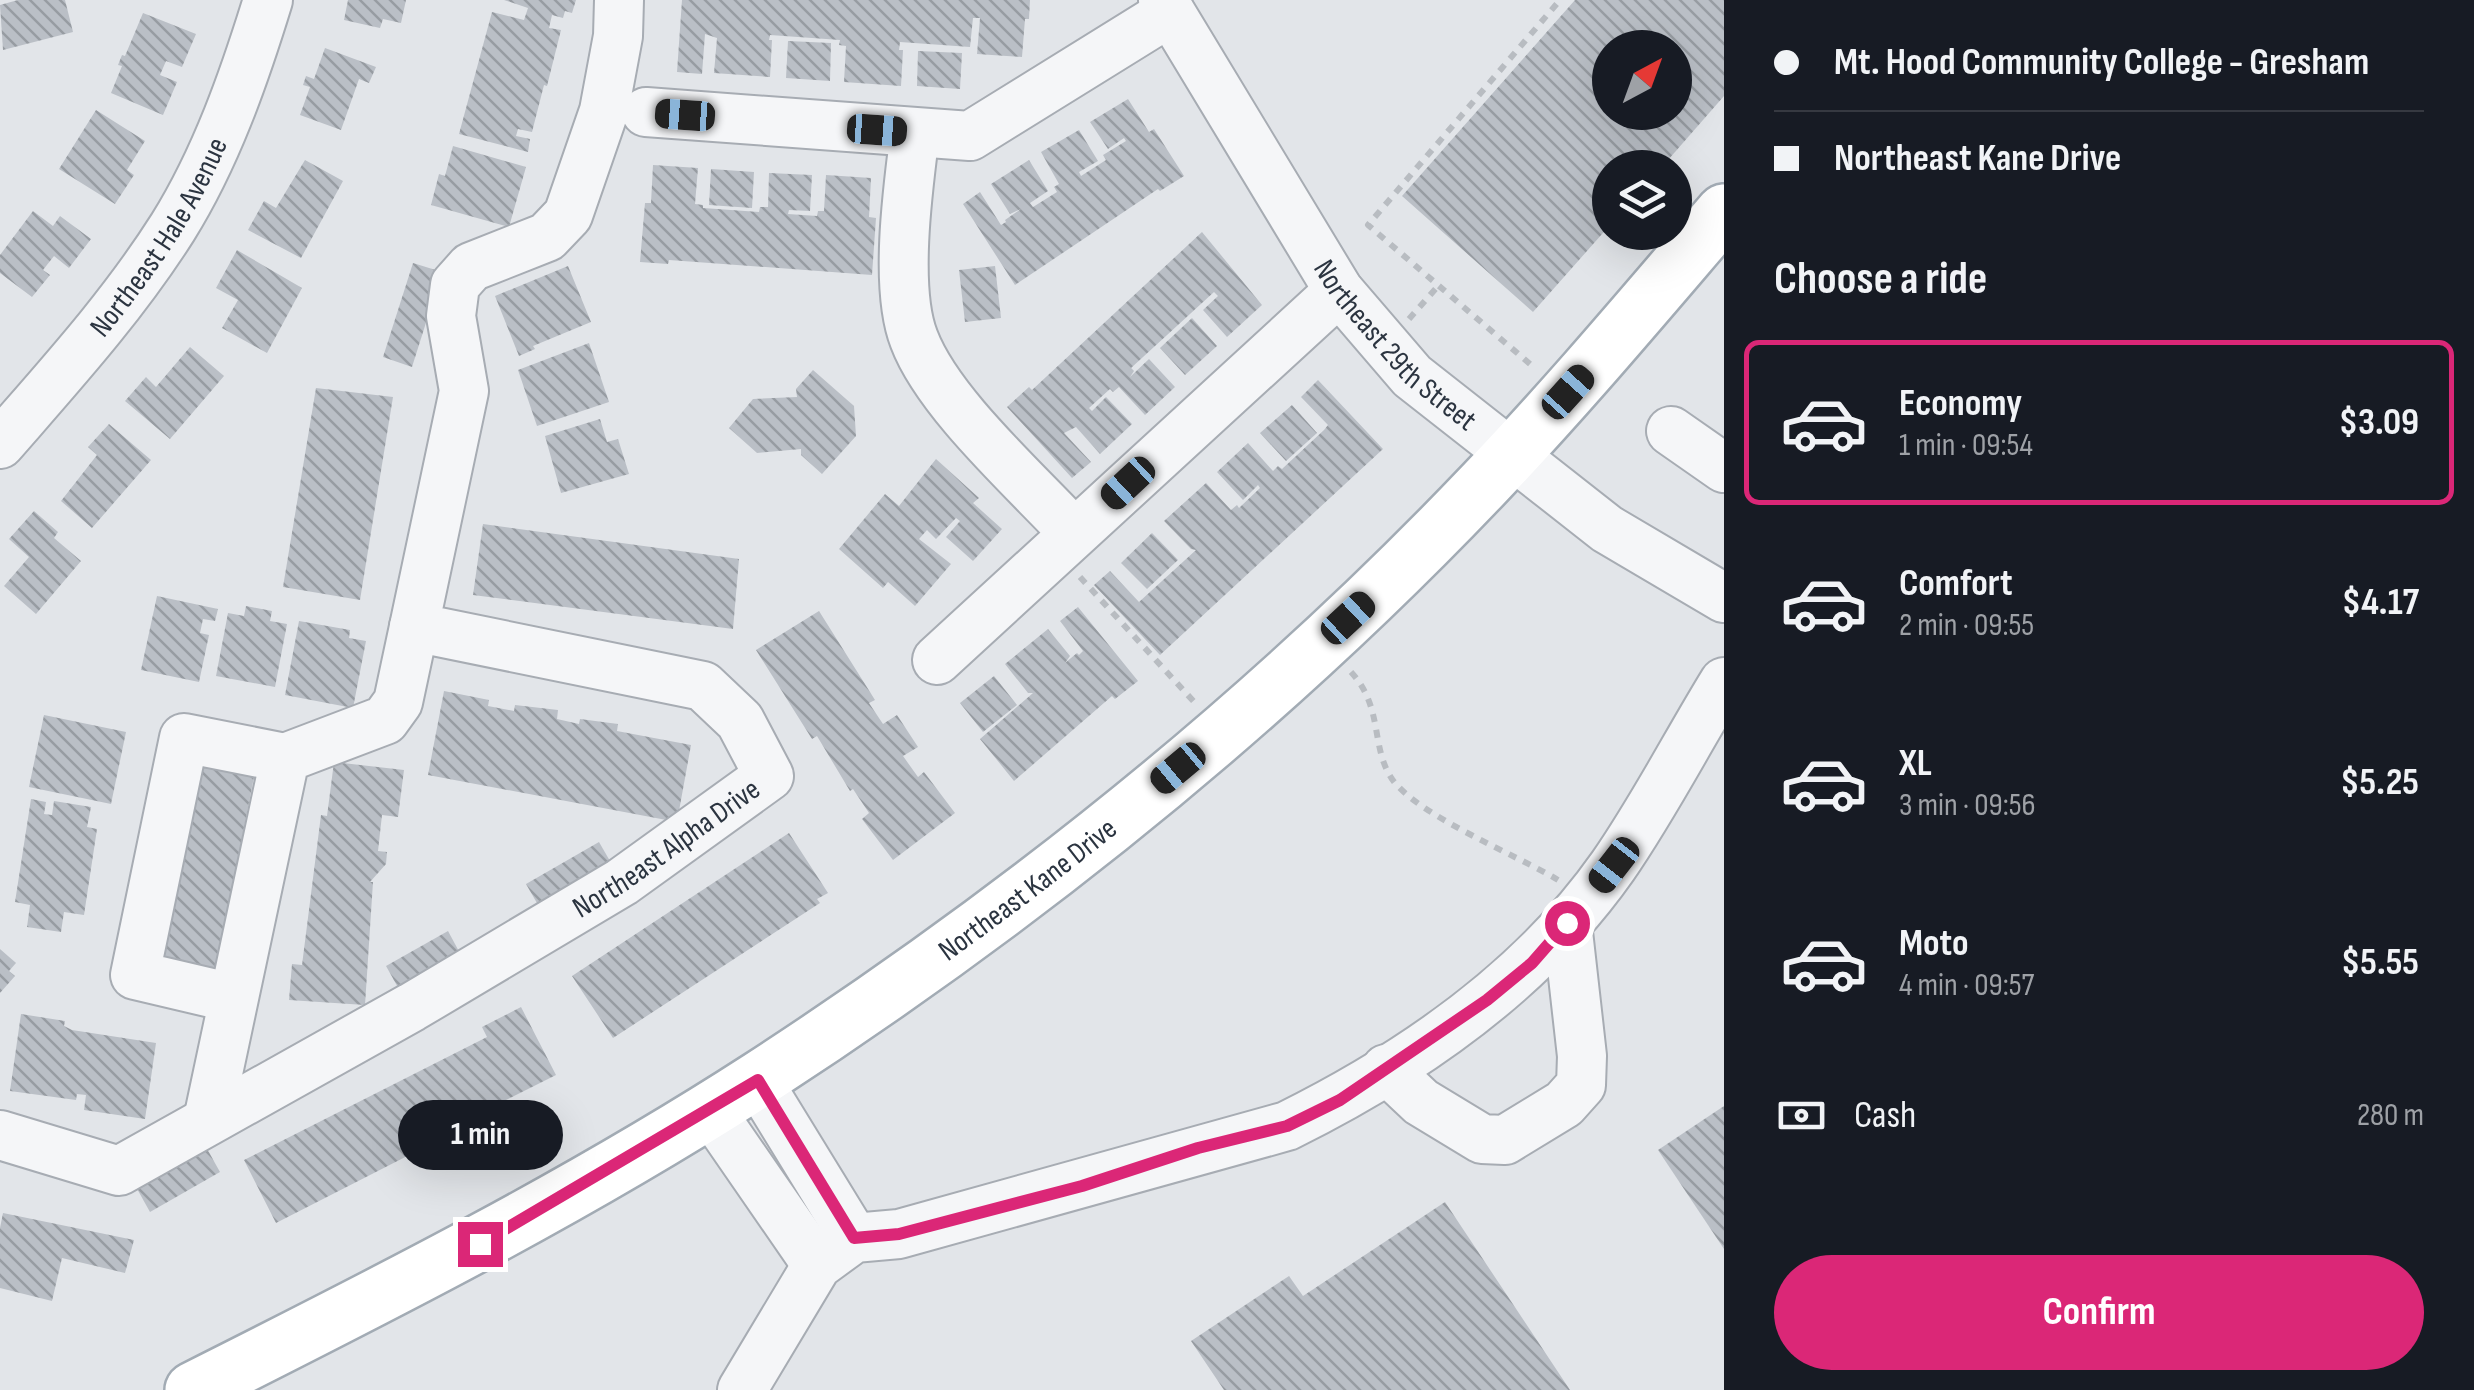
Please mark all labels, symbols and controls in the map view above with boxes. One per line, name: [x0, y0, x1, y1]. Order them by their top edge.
north arrow: [1592, 30, 1692, 130]
map controls: [1592, 30, 1692, 250]
text: Mt. Hood Community College - Gresham: [1834, 40, 2369, 85]
car: [654, 98, 716, 132]
car: [846, 113, 908, 147]
street label: Northeast Hale Avenue: [83, 132, 236, 344]
text: Northeast Kane Drive: [1834, 136, 2121, 181]
button: layers: [1592, 150, 1692, 250]
text: Choose a ride: [1774, 252, 1987, 307]
street label: Northeast 29th Street: [1305, 253, 1483, 439]
car: [1537, 360, 1599, 424]
icon: car: [1779, 378, 1869, 468]
text: Economy: [1899, 381, 2022, 426]
text: $3.09: [2339, 400, 2419, 445]
text: 1 min · 09:54: [1899, 426, 2033, 465]
car: [1096, 452, 1160, 514]
icon: car: [1779, 558, 1869, 648]
text: Comfort: [1899, 561, 2013, 606]
text: $4.17: [2342, 580, 2419, 625]
car: [1316, 587, 1380, 649]
text: 2 min · 09:55: [1899, 606, 2034, 645]
car: [1145, 737, 1211, 799]
icon: car: [1779, 738, 1869, 828]
text: XL: [1899, 741, 1932, 786]
text: $5.25: [2340, 760, 2419, 805]
street label: Northeast Alpha Drive: [567, 771, 767, 926]
text: 3 min · 09:56: [1899, 786, 2036, 825]
street label: Northeast Kane Drive: [932, 811, 1124, 969]
car: [1584, 832, 1644, 898]
route start: [1545, 901, 1590, 946]
icon: car: [1779, 918, 1869, 1008]
text: Moto: [1899, 921, 1969, 966]
text: $5.55: [2341, 940, 2419, 985]
text: 4 min · 09:57: [1899, 966, 2034, 1005]
icon: cash: [1774, 1088, 1829, 1143]
text: Cash: [1854, 1093, 1916, 1138]
text: 280 m: [2357, 1096, 2424, 1135]
callout: 1 min: [398, 1099, 562, 1169]
text: 1 min: [451, 1115, 510, 1154]
route end: [458, 1222, 503, 1267]
button: Confirm: [1774, 1255, 2424, 1370]

